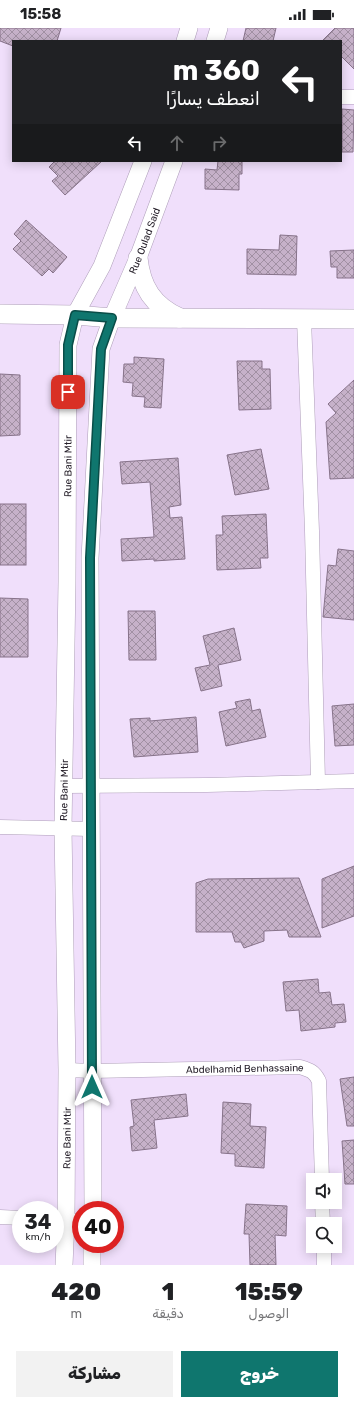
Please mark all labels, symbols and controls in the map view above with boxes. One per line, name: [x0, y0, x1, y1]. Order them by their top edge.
text: 15:58: [20, 5, 61, 23]
text: 360 m: [173, 54, 260, 87]
icon: left: [274, 56, 326, 108]
text: انعطف يسارًا: [166, 88, 260, 110]
icon: left: [124, 132, 146, 154]
icon: ahead: [166, 132, 188, 154]
icon: right: [208, 132, 230, 154]
street label: Rue Oulad Said: [127, 206, 163, 276]
pin: [51, 375, 85, 409]
icon: arrive: [57, 381, 79, 403]
street label: Rue Bani Mtir: [62, 435, 75, 497]
street label: Rue Bani Mtir: [58, 759, 71, 821]
street label: Abdelhamid Benhassaine: [186, 1062, 306, 1076]
position arrow: [71, 1066, 113, 1108]
street label: Rue Bani Mtir: [61, 1107, 74, 1169]
map controls: [306, 1173, 342, 1253]
button: sound: [306, 1173, 342, 1209]
speed limit sign: 40: [72, 1201, 124, 1253]
text: 34: [25, 1210, 51, 1234]
button: search: [306, 1217, 342, 1253]
text: km/h: [26, 1231, 50, 1243]
text: 420: [51, 1278, 101, 1306]
text: 1: [162, 1278, 174, 1306]
text: 15:59: [235, 1278, 303, 1306]
text: m: [70, 1306, 82, 1321]
text: دقيقة: [152, 1306, 184, 1321]
text: الوصول: [248, 1306, 289, 1321]
button: مشاركة: [16, 1351, 173, 1397]
button: خروج: [181, 1351, 338, 1397]

